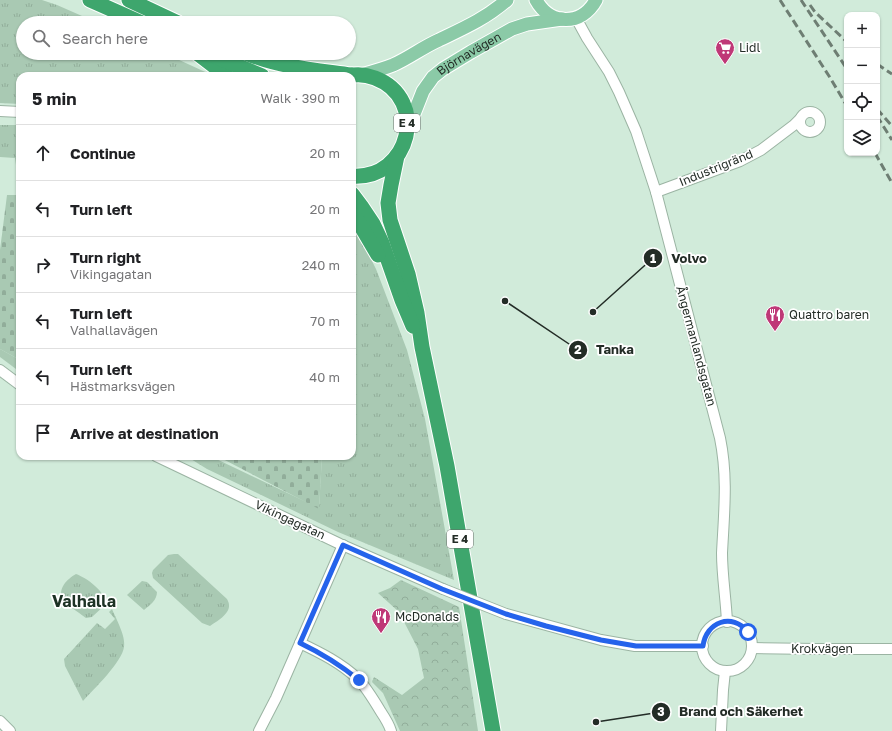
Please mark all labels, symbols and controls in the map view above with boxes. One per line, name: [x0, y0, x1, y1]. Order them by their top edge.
map controls: [844, 12, 880, 156]
button: +: [844, 12, 880, 48]
search box: [16, 16, 356, 60]
icon: search: [30, 27, 52, 49]
text: Search here: [62, 29, 148, 47]
street label: Björnavägen: [433, 29, 504, 78]
supermarket icon: Lidl: [714, 37, 736, 65]
place label: Lidl: [739, 40, 760, 55]
button: −: [844, 48, 880, 84]
button: locate: [844, 84, 880, 120]
text: 5 min: [32, 88, 76, 109]
text: Walk · 390 m: [261, 90, 340, 106]
road number: E 4: [394, 114, 420, 132]
button: layers: [844, 120, 880, 156]
icon: ahead: [32, 142, 54, 164]
text: Continue: [70, 144, 136, 162]
text: 20 m: [310, 145, 340, 161]
street label: Industrigränd: [677, 146, 755, 189]
icon: left: [32, 198, 54, 220]
text: Turn left: [70, 200, 132, 218]
text: 20 m: [310, 201, 340, 217]
callout: Volvo: [643, 246, 715, 271]
text: Turn right: [70, 248, 141, 266]
text: Volvo: [671, 250, 707, 266]
text: 1: [650, 251, 656, 266]
icon: right: [32, 254, 54, 276]
text: 240 m: [302, 257, 340, 273]
text: Vikingagatan: [70, 266, 152, 282]
street label: Ångermanlandsgatan: [673, 284, 720, 408]
text: Turn left: [70, 304, 132, 322]
restaurant icon: Quattro baren: [764, 304, 786, 332]
place label: Quattro baren: [789, 307, 869, 322]
icon: left: [32, 310, 54, 332]
text: 70 m: [310, 313, 340, 329]
text: Valhallavägen: [70, 322, 158, 338]
callout: Tanka: [568, 337, 642, 362]
text: Tanka: [596, 341, 634, 357]
text: 2: [574, 342, 582, 357]
text: Turn left: [70, 360, 132, 378]
icon: left: [32, 366, 54, 388]
text: 40 m: [309, 369, 340, 385]
text: Hästmarksvägen: [70, 378, 175, 394]
icon: arrive: [32, 422, 54, 444]
text: Arrive at destination: [70, 424, 219, 442]
street label: Vikingagatan: [253, 497, 328, 542]
road number: E 4: [447, 530, 473, 548]
district label: Valhalla: [52, 591, 116, 611]
restaurant icon: McDonalds: [370, 606, 392, 634]
place label: McDonalds: [395, 609, 459, 624]
route start: [739, 623, 757, 641]
street label: Krokvägen: [791, 641, 853, 656]
route end: [350, 671, 368, 689]
callout: Brand och Säkerhet: [651, 699, 811, 724]
text: Brand och Säkerhet: [679, 703, 803, 719]
text: 3: [657, 704, 665, 719]

